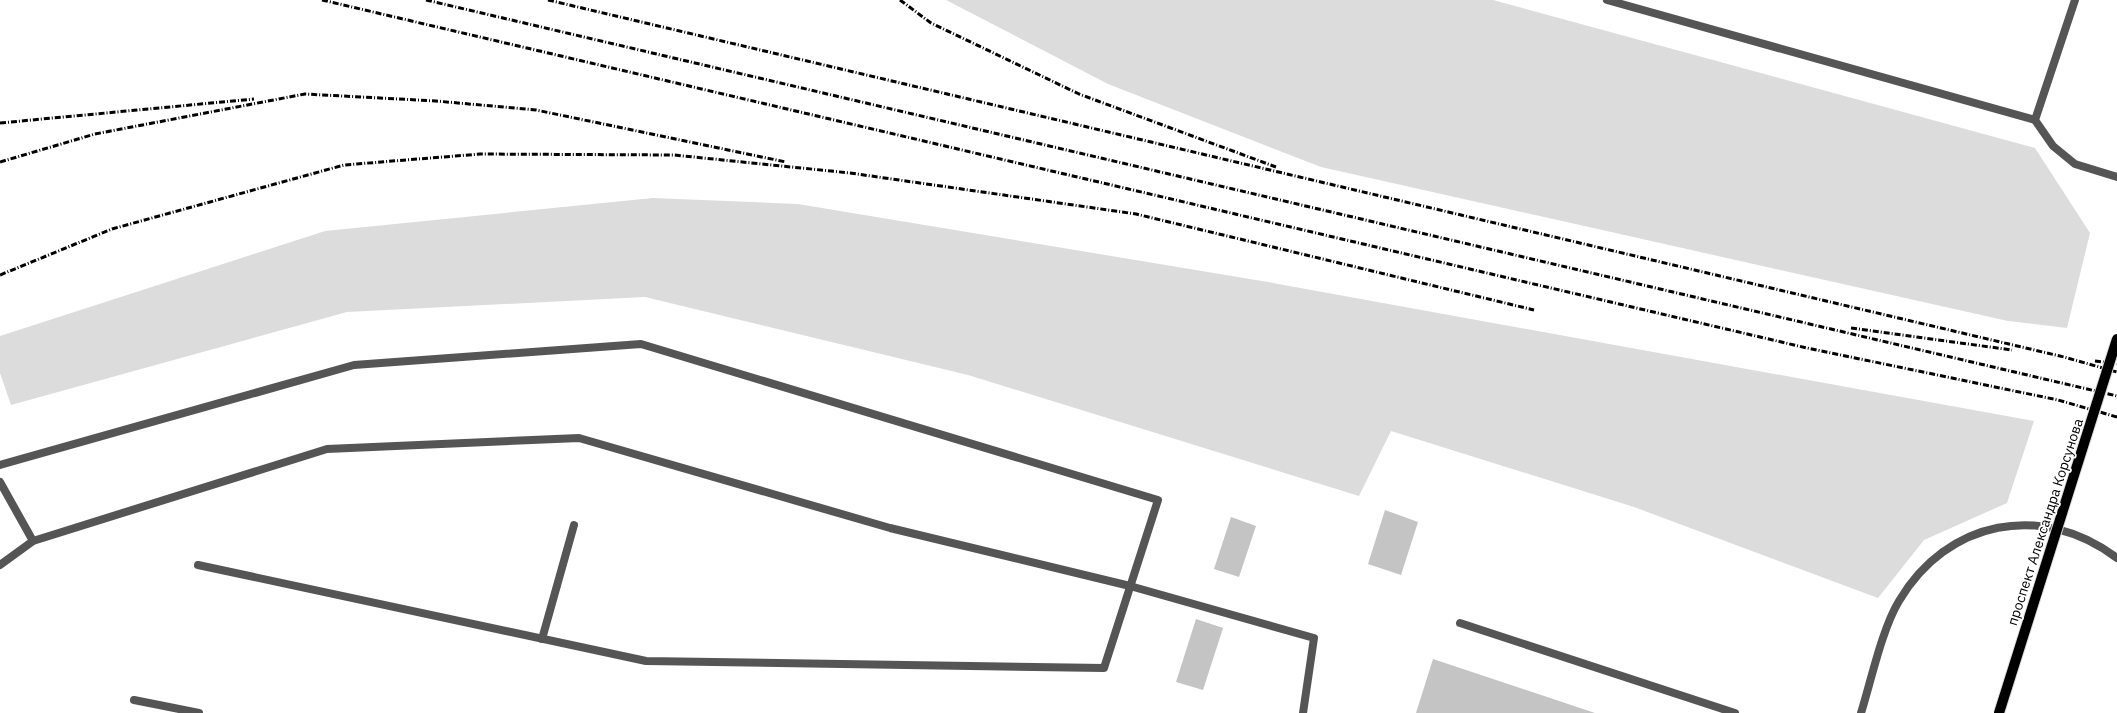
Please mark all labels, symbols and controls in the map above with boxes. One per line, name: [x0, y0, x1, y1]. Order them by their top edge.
street label: проспект Александра Корсунова: [2003, 416, 2087, 628]

